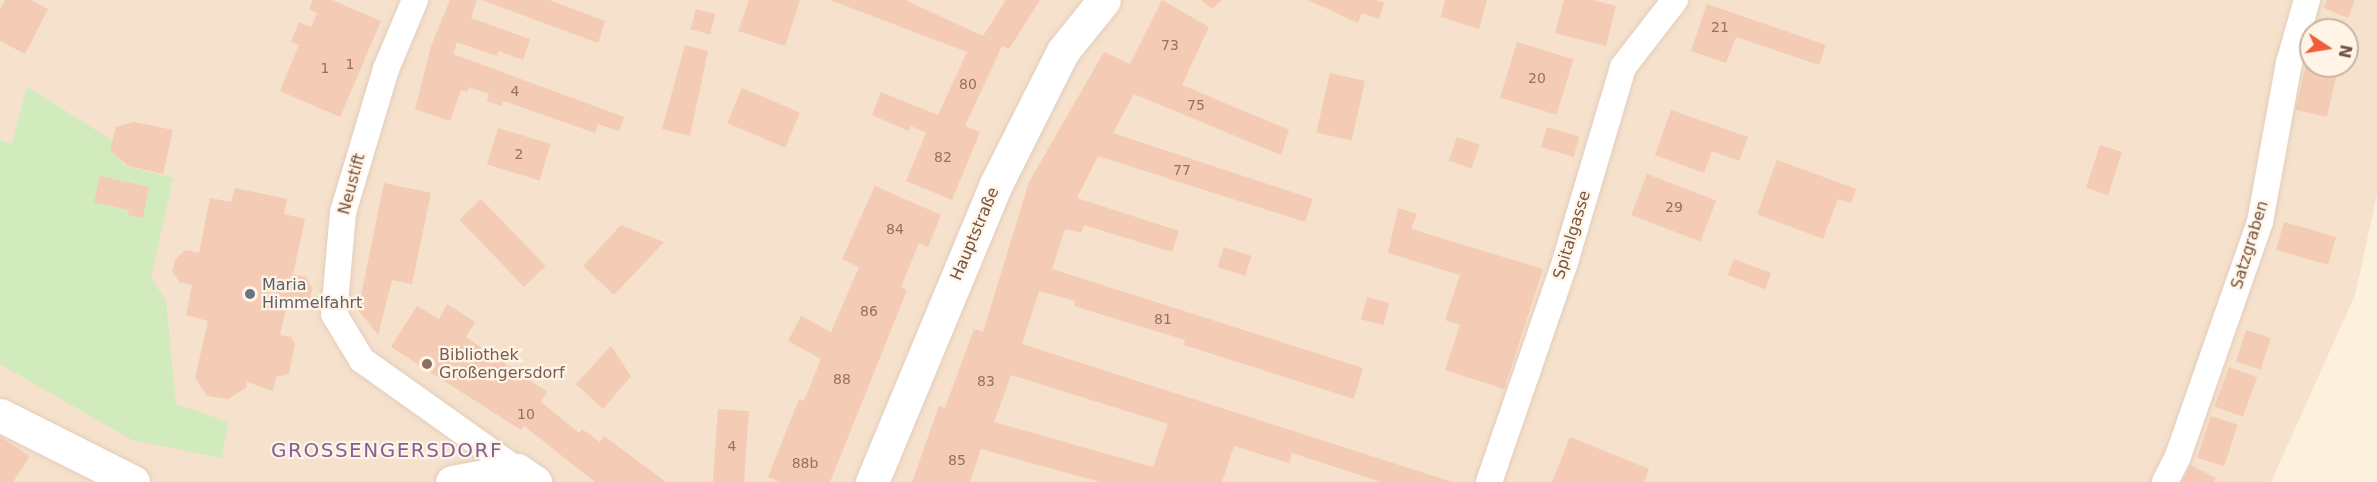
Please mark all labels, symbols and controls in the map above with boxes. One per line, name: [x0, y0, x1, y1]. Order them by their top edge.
north arrow: [2299, 18, 2359, 78]
house number: 21: [1711, 19, 1729, 35]
house number: 73: [1161, 37, 1179, 53]
text: N: [2334, 43, 2356, 60]
house number: 1: [346, 56, 354, 72]
house number: 1: [321, 60, 329, 76]
house number: 20: [1528, 70, 1546, 86]
house number: 80: [959, 76, 977, 92]
house number: 4: [511, 83, 519, 99]
house number: 75: [1187, 97, 1205, 113]
house number: 2: [515, 146, 523, 162]
house number: 82: [934, 149, 952, 165]
street label: Neustift: [335, 151, 369, 217]
house number: 77: [1173, 162, 1191, 178]
street label: Hauptstraße: [947, 185, 1003, 283]
street label: Spitalgasse: [1549, 188, 1595, 282]
house number: 29: [1665, 199, 1683, 215]
street label: Satzgraben: [2227, 199, 2273, 291]
house number: 84: [886, 221, 904, 237]
place label: Maria Himmelfahrt: [262, 275, 362, 313]
marker: Maria Himmelfahrt: [243, 287, 257, 301]
house number: 86: [860, 303, 878, 319]
house number: 81: [1154, 311, 1172, 327]
place label: Bibliothek Großengersdorf: [439, 345, 565, 383]
marker: Bibliothek Großengersdorf: [420, 357, 434, 371]
house number: 88: [833, 371, 851, 387]
house number: 83: [977, 373, 995, 389]
house number: 10: [517, 406, 535, 422]
district label: GROSSENGERSDORF: [271, 438, 503, 462]
house number: 4: [728, 438, 736, 454]
house number: 85: [948, 452, 966, 468]
house number: 88b: [792, 455, 818, 471]

